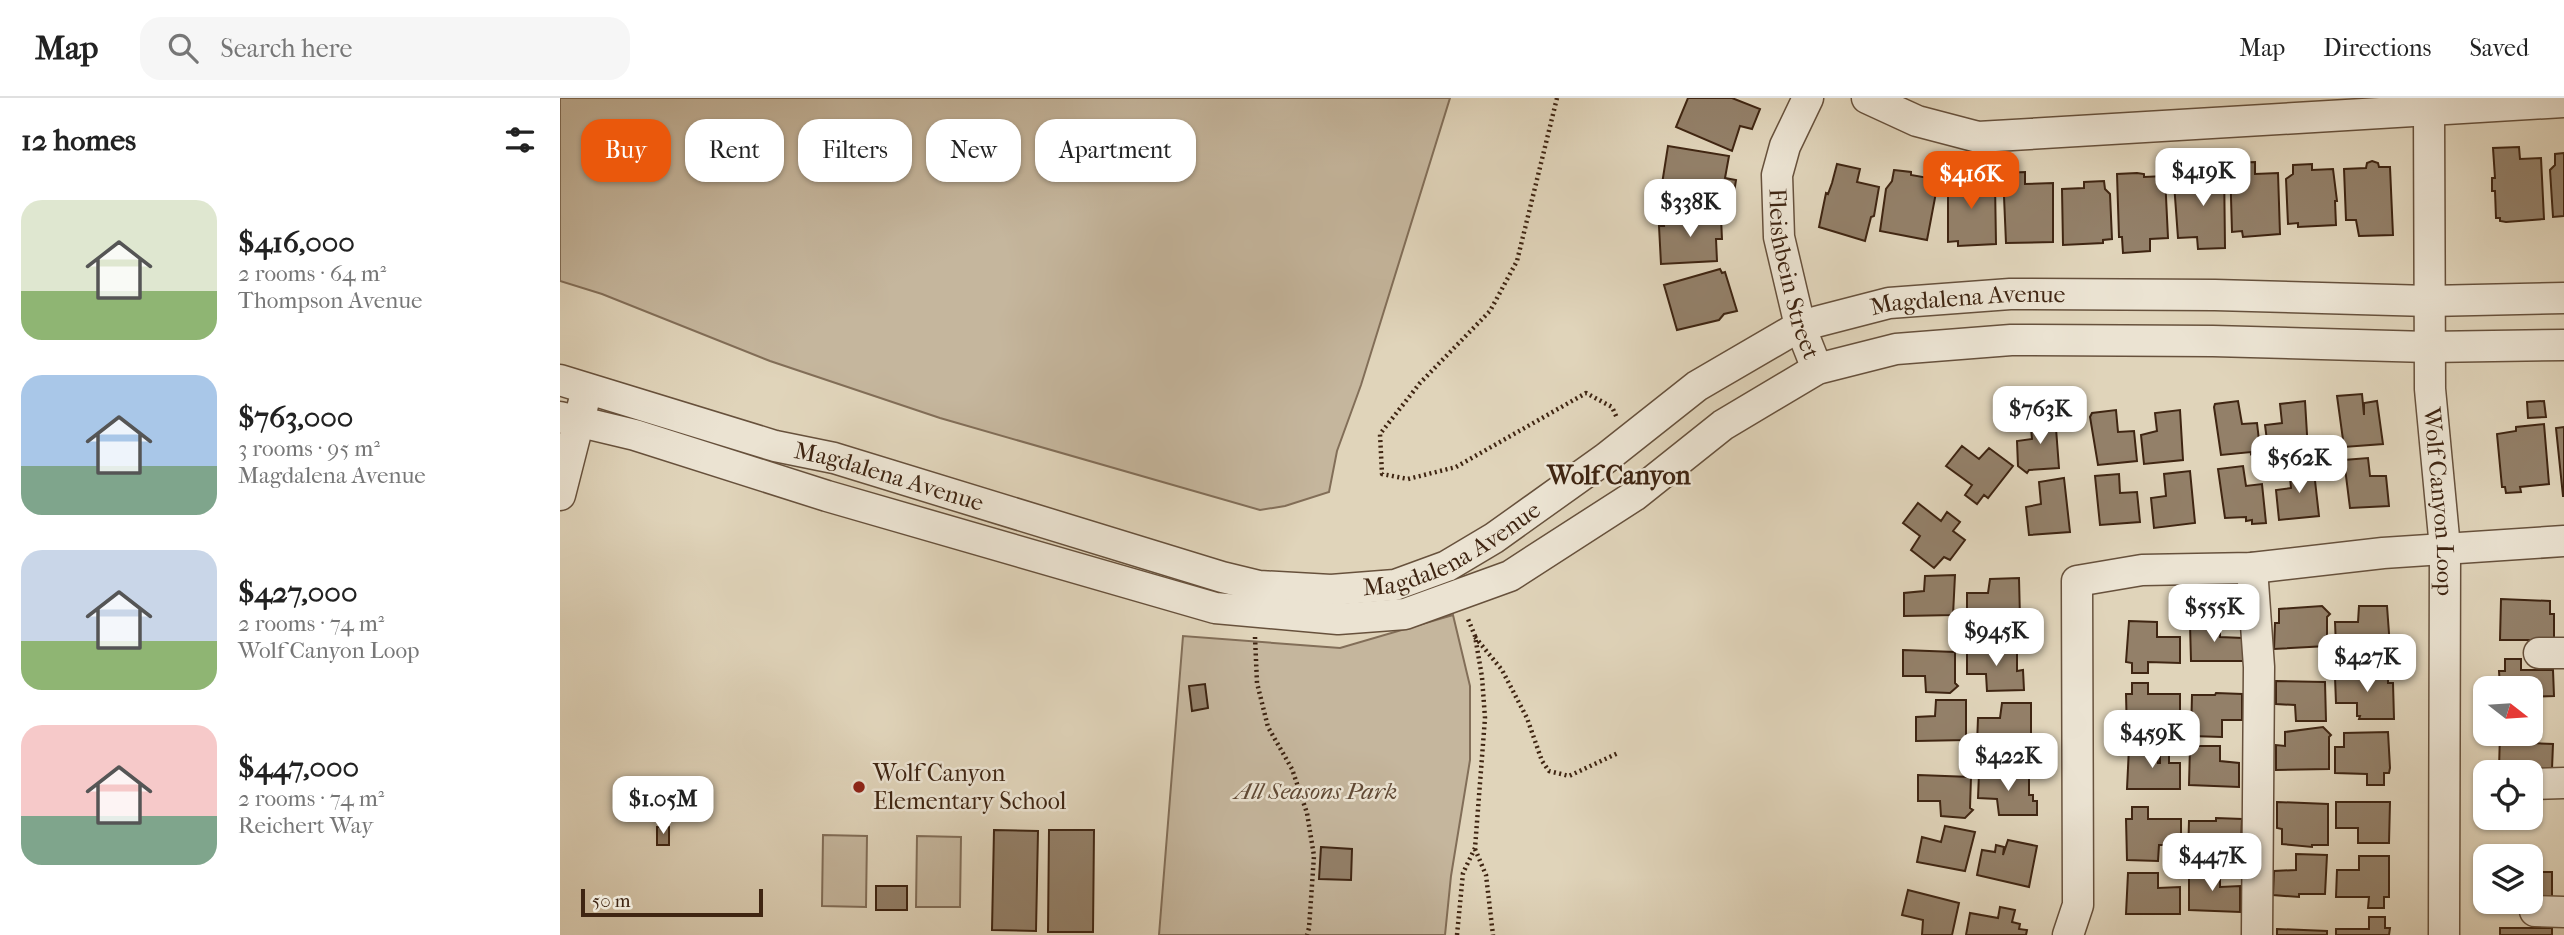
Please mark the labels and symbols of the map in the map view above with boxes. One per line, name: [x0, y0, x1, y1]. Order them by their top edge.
pin: $419K: [2154, 148, 2252, 208]
pin: $416K: [1922, 152, 2020, 211]
pin: $338K: [1641, 180, 1739, 239]
street label: Fleishbein Street: [1763, 188, 1826, 364]
street label: Magdalena Avenue: [1867, 280, 2066, 321]
pin: $763K: [1991, 386, 2089, 446]
street label: Wolf Canyon Loop: [2418, 405, 2459, 596]
street label: Magdalena Avenue: [792, 436, 987, 517]
pin: $562K: [2250, 436, 2348, 495]
district label: Wolf Canyon: [1546, 460, 1692, 491]
street label: Magdalena Avenue: [1362, 495, 1546, 601]
pin: $555K: [2165, 584, 2263, 644]
pin: $945K: [1947, 608, 2045, 668]
pin: $427K: [2318, 634, 2416, 694]
north arrow: [2473, 676, 2543, 746]
pin: $459K: [2103, 710, 2201, 770]
pin: $422K: [1959, 734, 2057, 793]
place label: Wolf Canyon Elementary School: [872, 759, 1067, 815]
pin: $1.05M: [606, 776, 720, 836]
park label: All Seasons Park: [1232, 777, 1397, 805]
marker: Wolf Canyon Elementary School: [851, 779, 867, 795]
pin: $447K: [2163, 834, 2261, 893]
scale bar: [581, 886, 763, 918]

